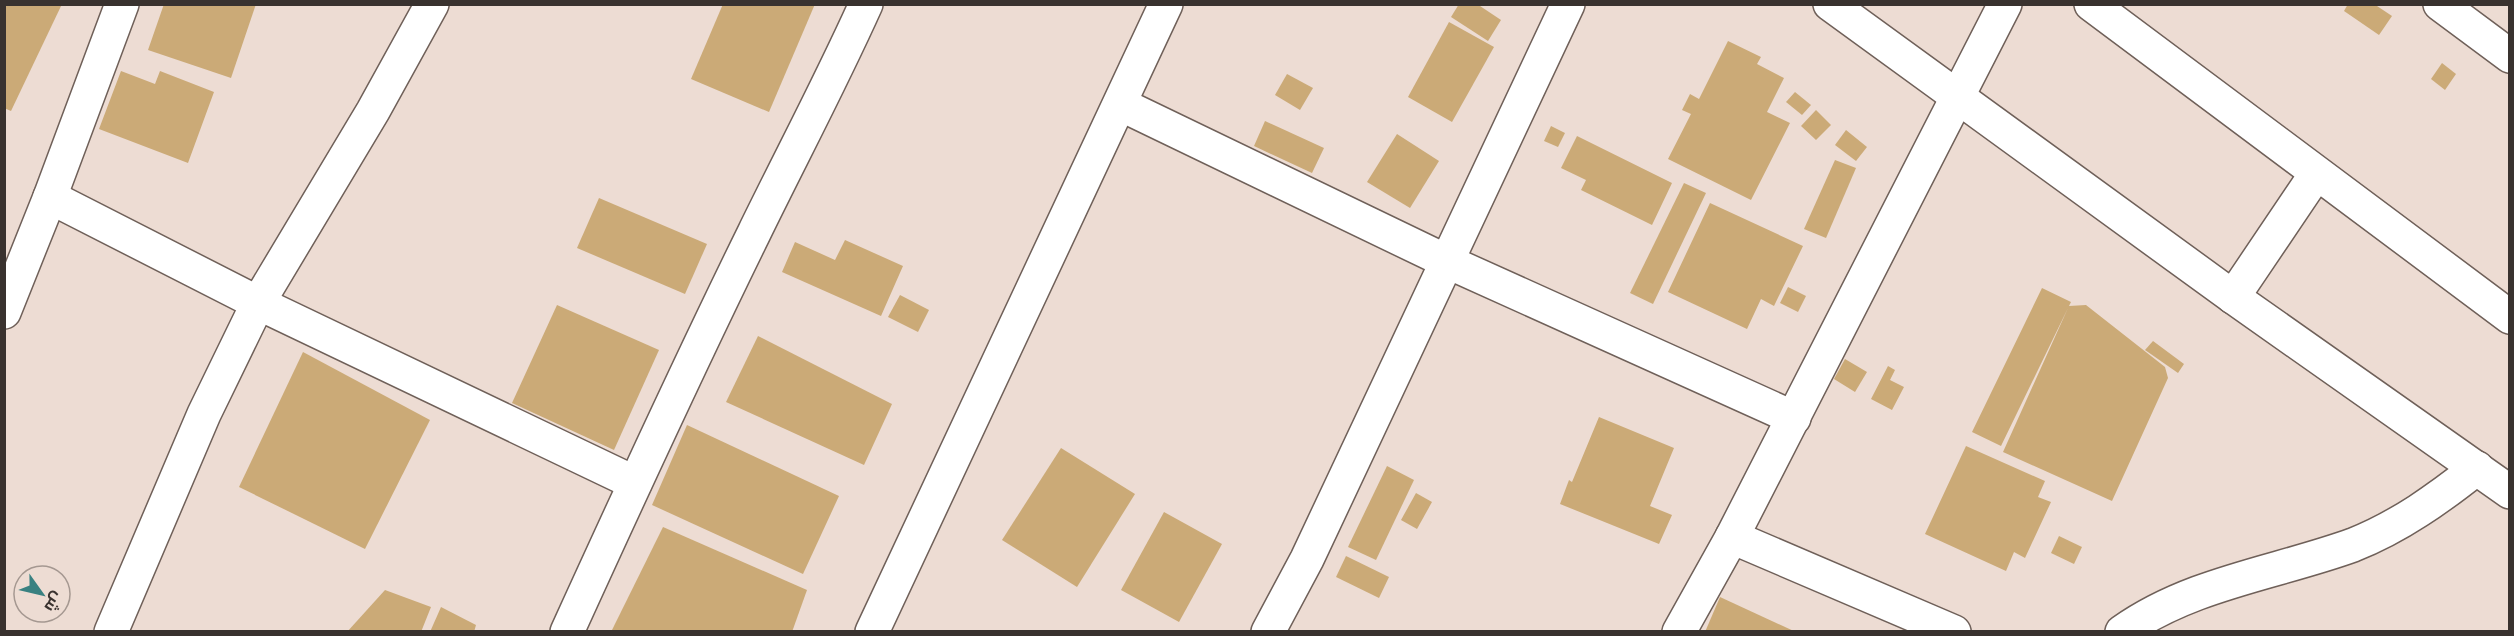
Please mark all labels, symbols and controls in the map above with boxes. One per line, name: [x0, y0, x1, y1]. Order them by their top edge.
north arrow: [12, 564, 72, 624]
text: ش: [40, 588, 68, 616]

